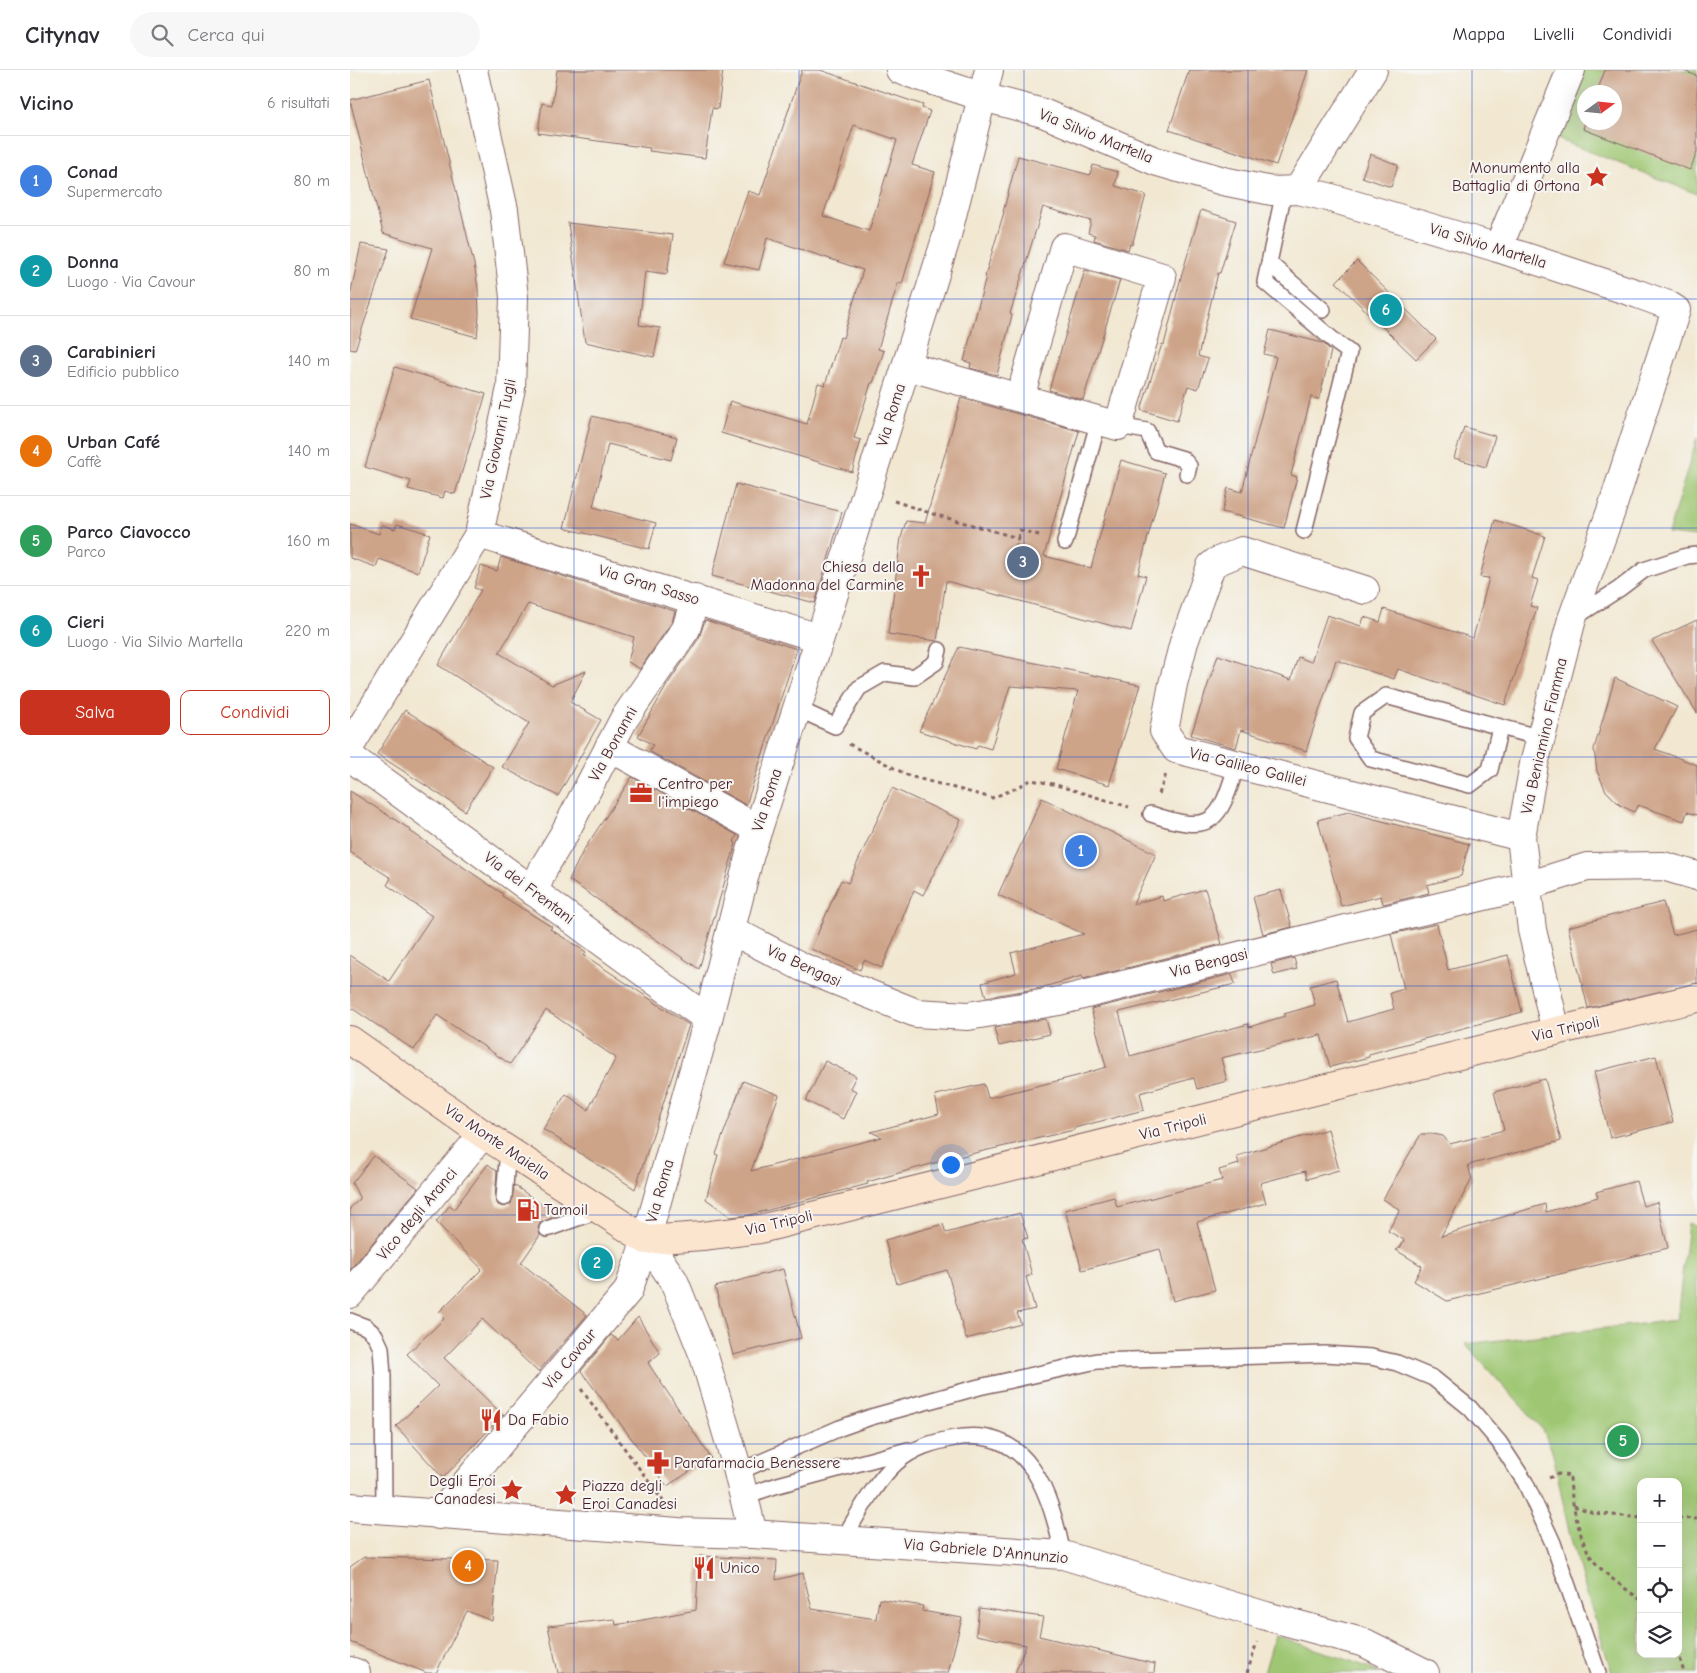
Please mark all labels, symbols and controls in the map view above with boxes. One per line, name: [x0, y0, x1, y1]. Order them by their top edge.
search box: [130, 12, 480, 57]
text: Citynav: [25, 21, 100, 49]
icon: search: [148, 21, 176, 49]
text: Cerca qui: [188, 24, 265, 46]
text: Mappa: [1453, 24, 1505, 45]
text: Livelli: [1533, 24, 1575, 45]
text: Condividi: [1603, 24, 1672, 45]
north arrow: [1577, 85, 1622, 130]
text: Vicino: [20, 91, 74, 115]
text: 6 risultati: [267, 94, 330, 112]
street label: Via Silvio Martella: [1036, 105, 1156, 167]
place label: Monumento alla Battaglia di Ortona: [1452, 159, 1580, 195]
text: Conad: [67, 161, 118, 183]
place icon: Monumento alla Battaglia di Ortona: [1584, 164, 1610, 190]
text: 1: [33, 172, 39, 190]
text: 80 m: [293, 172, 330, 190]
text: Supermercato: [67, 183, 163, 201]
street label: Via Silvio Martella: [1427, 220, 1549, 272]
text: Donna: [67, 251, 119, 273]
text: 2: [32, 262, 40, 280]
text: 80 m: [293, 262, 330, 280]
text: Luogo · Via Cavour: [67, 273, 195, 291]
pin: 6: [1370, 291, 1402, 329]
text: Carabinieri: [67, 341, 156, 363]
text: 3: [32, 352, 40, 370]
text: 140 m: [288, 352, 330, 370]
text: Edificio pubblico: [67, 363, 179, 381]
street label: Via Giovanni Tugli: [476, 377, 520, 501]
street label: Via Roma: [873, 381, 909, 449]
text: Urban Café: [67, 431, 160, 453]
text: 4: [32, 442, 40, 460]
text: 140 m: [288, 442, 330, 460]
text: Caffè: [67, 453, 102, 471]
text: Parco Ciavocco: [67, 521, 191, 543]
text: 5: [32, 532, 40, 550]
text: 160 m: [287, 532, 330, 550]
text: Parco: [67, 543, 106, 561]
pin: 3: [1007, 543, 1039, 581]
place label: Chiesa della Madonna del Carmine: [751, 558, 904, 594]
street label: Via Gran Sasso: [596, 561, 702, 609]
church icon: Chiesa della Madonna del Carmine: [908, 563, 934, 589]
text: Cieri: [67, 611, 105, 633]
text: 6: [32, 622, 40, 640]
text: 220 m: [285, 622, 330, 640]
text: Luogo · Via Silvio Martella: [67, 633, 243, 651]
street label: Via Beniamino Fiamma: [1517, 656, 1571, 816]
button: Salva: [20, 690, 170, 735]
button: Condividi: [180, 690, 330, 735]
street label: Via Bonanni: [585, 704, 641, 784]
street label: Via Galileo Galilei: [1188, 744, 1308, 790]
street label: Via Roma: [748, 766, 786, 834]
place label: Centro per l'impiego: [658, 775, 733, 811]
office icon: Centro per l'impiego: [628, 780, 654, 806]
pin: 1: [1065, 832, 1097, 870]
street label: Via dei Frentani: [480, 848, 578, 928]
street label: Via Bengasi: [764, 941, 844, 991]
street label: Via Bengasi: [1168, 945, 1250, 981]
street label: Via Tripoli: [1531, 1013, 1601, 1045]
street label: Via Monte Maiella: [441, 1100, 553, 1184]
street label: Via Tripoli: [1138, 1110, 1208, 1144]
your location: [938, 1152, 964, 1178]
street label: Via Roma: [642, 1157, 678, 1225]
street label: Vico degli Aranci: [373, 1164, 461, 1264]
fuel station icon: Tamoil: [515, 1197, 541, 1223]
place label: Tamoil: [544, 1201, 588, 1219]
street label: Via Tripoli: [744, 1207, 814, 1239]
pin: 2: [581, 1244, 613, 1282]
street label: Via Cavour: [540, 1325, 601, 1393]
restaurant icon: Da Fabio: [478, 1407, 504, 1433]
place label: Da Fabio: [508, 1411, 569, 1429]
pin: 5: [1607, 1422, 1639, 1460]
pharmacy icon: Parafarmacia Benessere: [645, 1450, 671, 1476]
place label: Parafarmacia Benessere: [674, 1454, 840, 1472]
place label: Degli Eroi Canadesi: [429, 1472, 496, 1508]
place icon: Degli Eroi Canadesi: [499, 1477, 525, 1503]
place label: Piazza degli Eroi Canadesi: [582, 1477, 677, 1513]
map controls: [1637, 1478, 1682, 1658]
button: +: [1637, 1478, 1682, 1523]
place icon: Piazza degli Eroi Canadesi: [553, 1482, 579, 1508]
button: −: [1637, 1523, 1682, 1568]
street label: Via Gabriele D'Annunzio: [903, 1535, 1069, 1567]
pin: 4: [452, 1547, 484, 1585]
restaurant icon: Unico: [691, 1555, 717, 1581]
place label: Unico: [720, 1559, 760, 1577]
button: locate: [1637, 1568, 1682, 1613]
button: layers: [1637, 1613, 1682, 1658]

